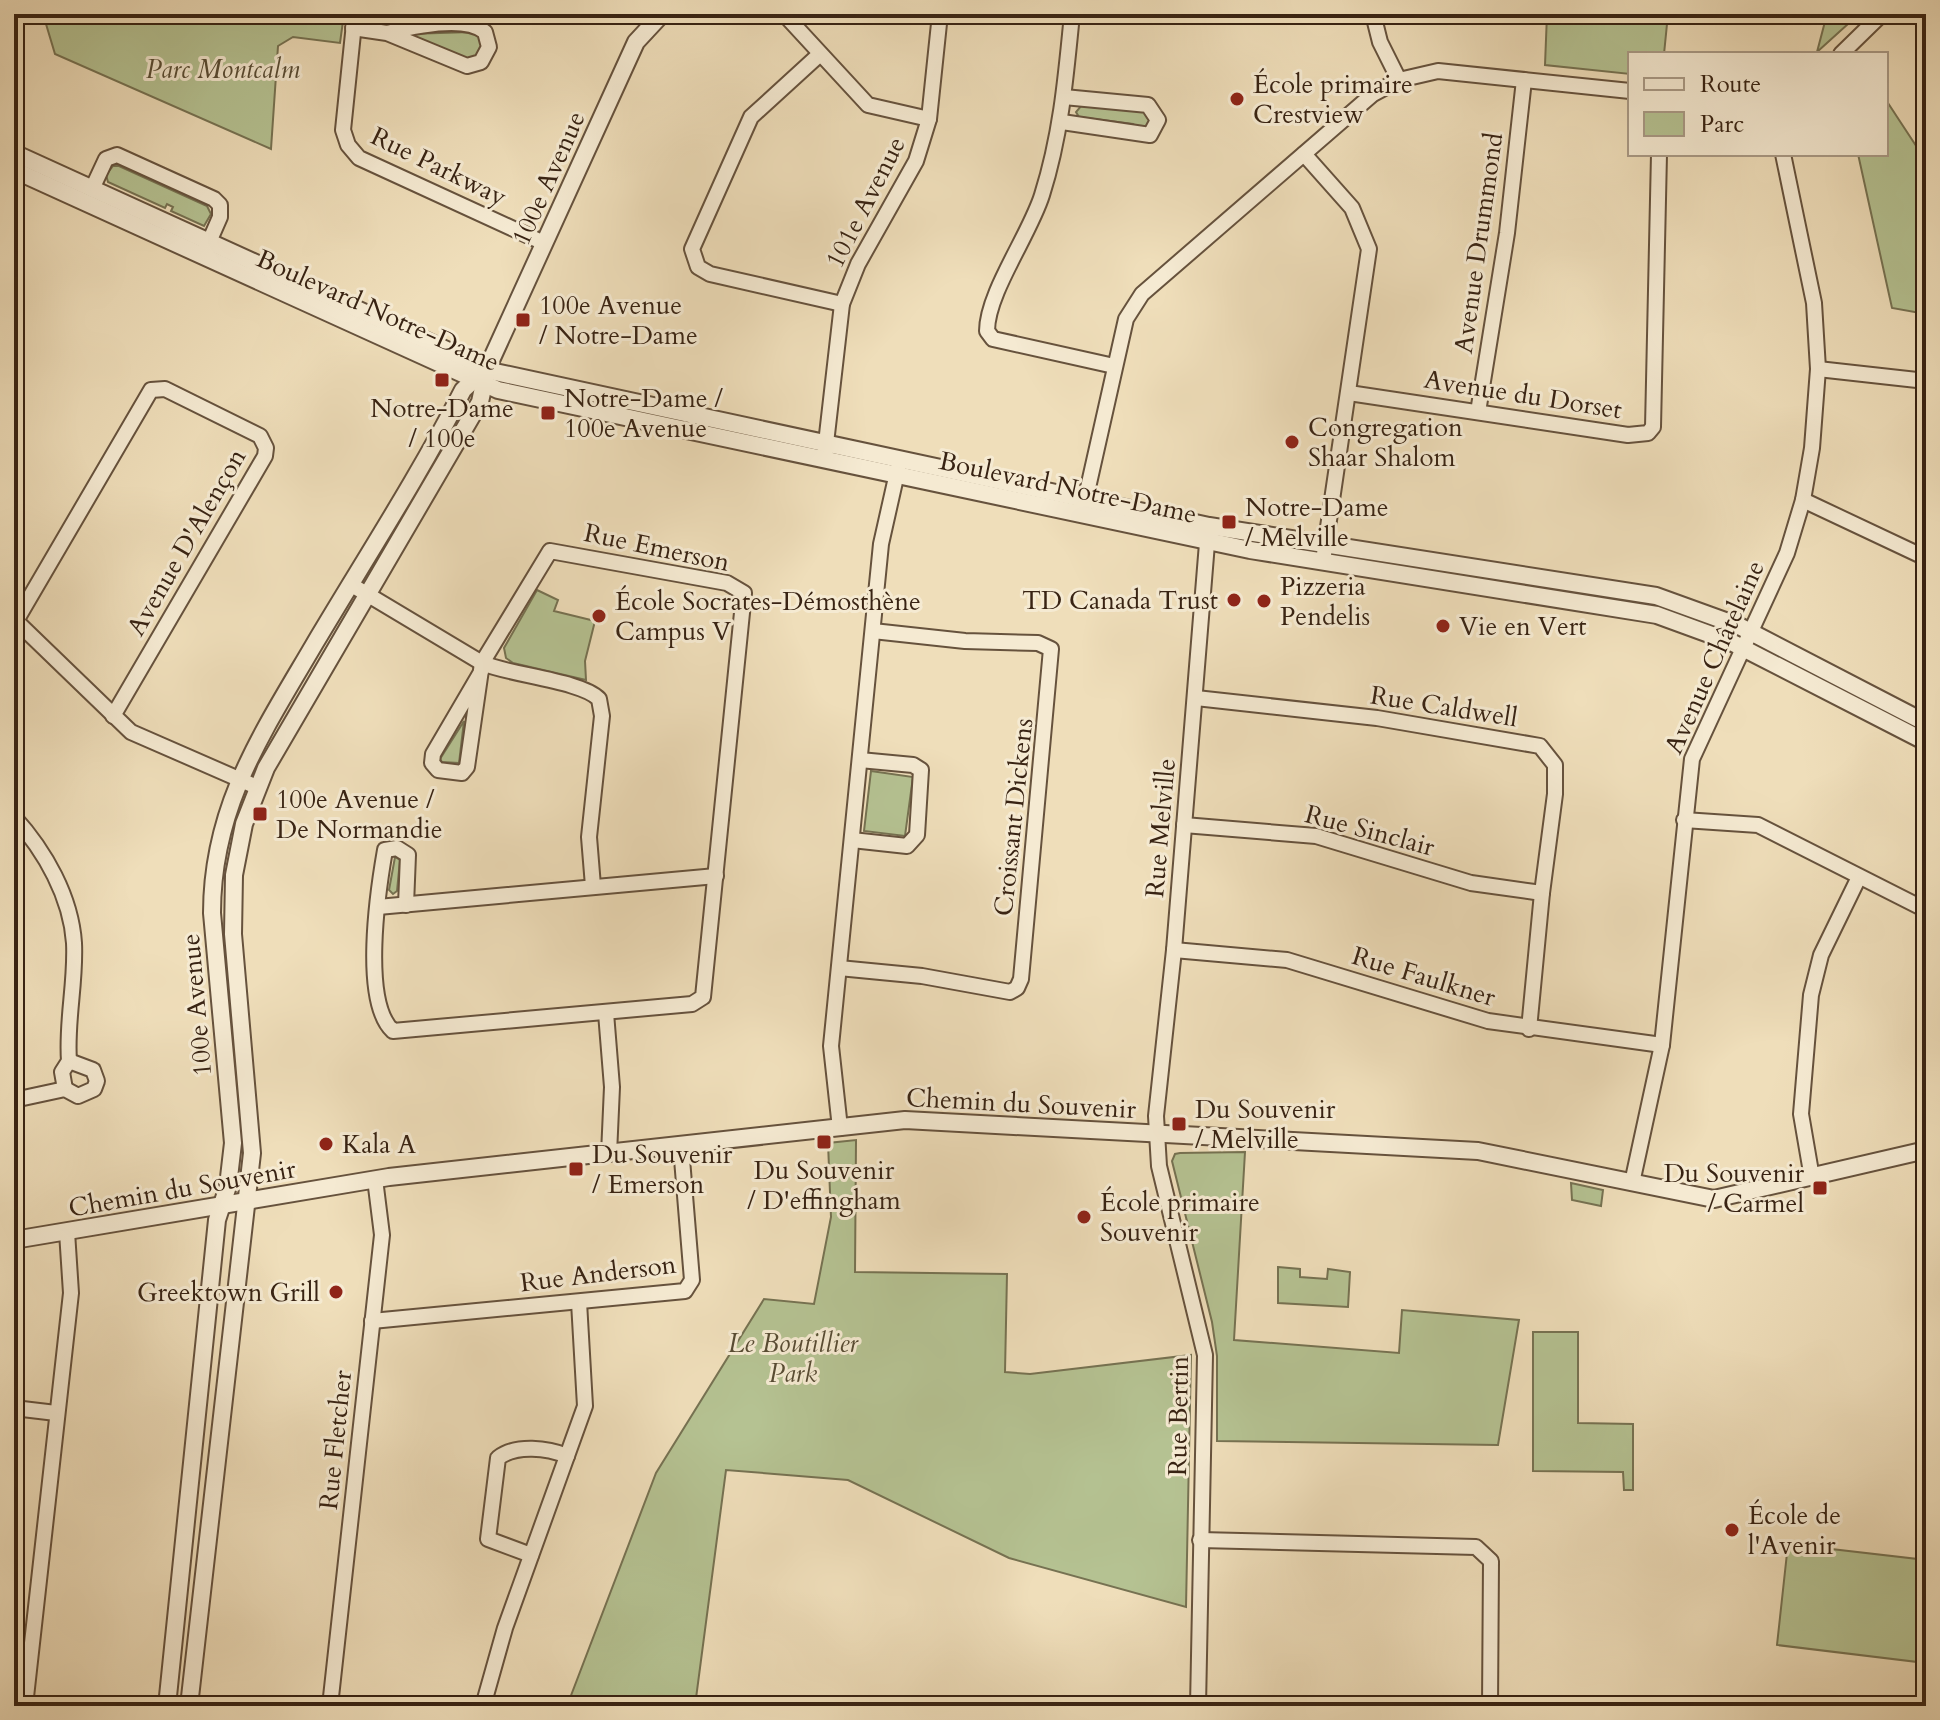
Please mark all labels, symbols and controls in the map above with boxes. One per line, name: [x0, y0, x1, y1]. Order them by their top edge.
park label: Parc Montcalm: [146, 52, 301, 87]
legend: [1628, 52, 1888, 156]
place label: École primaire Crestview: [1253, 67, 1413, 132]
text: Route: [1700, 68, 1761, 101]
marker: École primaire Crestview: [1228, 90, 1246, 108]
street label: 100e Avenue: [503, 106, 594, 251]
text: Parc: [1700, 108, 1744, 141]
street label: Rue Parkway: [365, 119, 513, 214]
street label: Avenue Drummond: [1446, 130, 1511, 356]
street label: 101e Avenue: [817, 131, 914, 274]
street label: Boulevard Notre-Dame: [251, 241, 505, 380]
place label: 100e Avenue / Notre-Dame: [539, 288, 698, 353]
marker: 100e Avenue / Notre-Dame: [514, 311, 532, 329]
street label: Avenue du Dorset: [1422, 362, 1624, 427]
marker: Notre-Dame / 100e: [433, 371, 451, 389]
place label: Notre-Dame / 100e Avenue: [564, 381, 723, 446]
place label: Notre-Dame / 100e: [370, 391, 514, 456]
marker: Notre-Dame / 100e Avenue: [539, 404, 557, 422]
place label: Congregation Shaar Shalom: [1308, 410, 1463, 475]
marker: Congregation Shaar Shalom: [1283, 433, 1301, 451]
street label: Avenue D'Alençon: [119, 442, 254, 642]
street label: Boulevard Notre-Dame: [936, 443, 1200, 532]
place label: Notre-Dame / Melville: [1245, 490, 1388, 555]
marker: Notre-Dame / Melville: [1220, 513, 1238, 531]
street label: Rue Emerson: [581, 515, 733, 580]
street label: Avenue Châtelaine: [1656, 555, 1773, 760]
place label: Pizzeria Pendelis: [1280, 569, 1370, 634]
place label: TD Canada Trust: [1022, 583, 1218, 618]
place label: École Socrates-Démosthène Campus V: [615, 584, 921, 649]
marker: TD Canada Trust: [1225, 591, 1243, 609]
marker: Pizzeria Pendelis: [1255, 592, 1273, 610]
marker: École Socrates-Démosthène Campus V: [590, 607, 608, 625]
place label: Vie en Vert: [1459, 609, 1586, 644]
marker: Vie en Vert: [1434, 617, 1452, 635]
street label: Rue Caldwell: [1368, 678, 1520, 735]
street label: Croissant Dickens: [986, 716, 1041, 918]
street label: Rue Melville: [1137, 757, 1184, 899]
place label: 100e Avenue / De Normandie: [276, 782, 443, 847]
street label: Rue Sinclair: [1301, 796, 1439, 865]
marker: 100e Avenue / De Normandie: [251, 805, 269, 823]
street label: 100e Avenue: [173, 932, 220, 1078]
street label: Rue Faulkner: [1348, 938, 1500, 1015]
street label: Chemin du Souvenir: [905, 1080, 1137, 1127]
place label: Du Souvenir / Melville: [1195, 1092, 1336, 1157]
marker: Du Souvenir / Melville: [1170, 1115, 1188, 1133]
place label: Kala A: [342, 1127, 416, 1162]
marker: Du Souvenir / D'effingham: [815, 1133, 833, 1151]
marker: Kala A: [317, 1135, 335, 1153]
place label: Du Souvenir / Emerson: [592, 1137, 733, 1202]
street label: Chemin du Souvenir: [66, 1151, 299, 1226]
place label: Du Souvenir / D'effingham: [747, 1153, 901, 1218]
place label: Du Souvenir / Carmel: [1664, 1156, 1805, 1221]
marker: Du Souvenir / Emerson: [567, 1160, 585, 1178]
marker: Du Souvenir / Carmel: [1811, 1179, 1829, 1197]
place label: École primaire Souvenir: [1100, 1185, 1260, 1250]
marker: École primaire Souvenir: [1075, 1208, 1093, 1226]
street label: Rue Anderson: [518, 1247, 678, 1300]
place label: Greektown Grill: [137, 1275, 320, 1310]
marker: Greektown Grill: [327, 1283, 345, 1301]
park label: Le Boutillier Park: [728, 1326, 859, 1391]
street label: Rue Bertin: [1160, 1355, 1197, 1476]
street label: Rue Fletcher: [311, 1368, 360, 1511]
place label: École de l'Avenir: [1748, 1498, 1841, 1563]
marker: École de l'Avenir: [1723, 1521, 1741, 1539]

